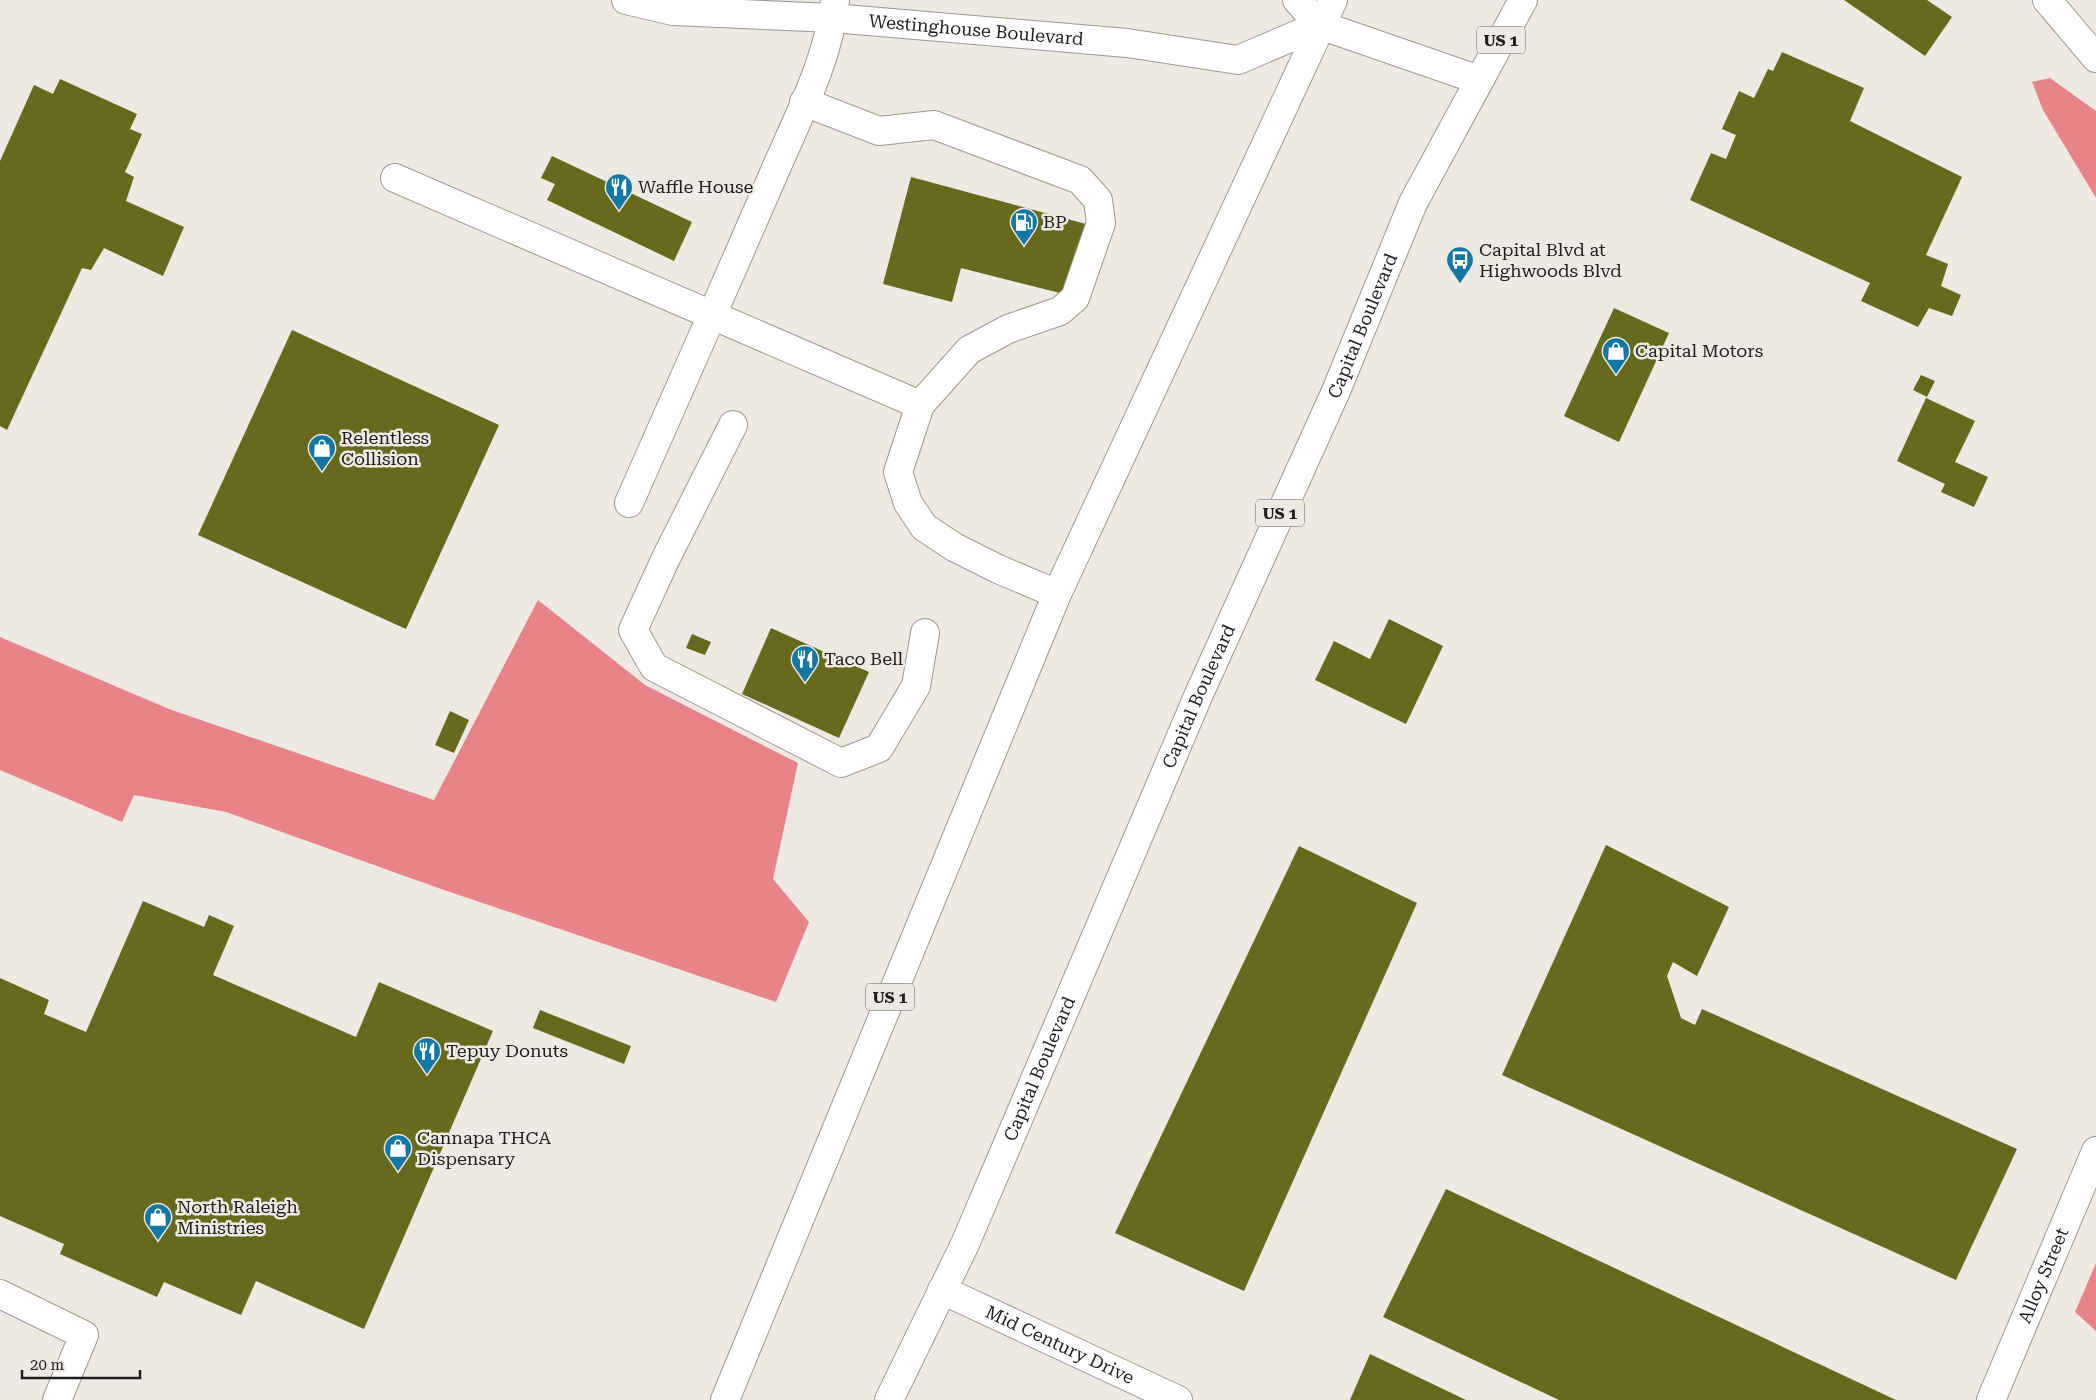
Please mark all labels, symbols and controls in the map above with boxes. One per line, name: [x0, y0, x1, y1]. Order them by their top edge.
street label: Westinghouse Boulevard: [868, 10, 1085, 49]
road number: US 1: [1477, 26, 1525, 54]
restaurant icon: Waffle House: [604, 172, 634, 211]
place label: Waffle House: [638, 176, 753, 197]
fuel station icon: BP: [1009, 207, 1039, 246]
place label: BP: [1043, 211, 1067, 232]
place label: Capital Blvd at Highwoods Blvd: [1479, 239, 1622, 281]
bus stop icon: Capital Blvd at Highwoods Blvd: [1445, 245, 1475, 284]
street label: Capital Boulevard: [1323, 250, 1401, 402]
shop icon: Capital Motors: [1601, 336, 1631, 375]
place label: Capital Motors: [1635, 340, 1763, 361]
place label: Relentless Collision: [341, 427, 429, 469]
shop icon: Relentless Collision: [307, 433, 337, 472]
road number: US 1: [1256, 499, 1304, 526]
street label: Capital Boulevard: [1158, 620, 1239, 771]
restaurant icon: Taco Bell: [790, 644, 820, 683]
place label: Taco Bell: [824, 648, 904, 669]
road number: US 1: [866, 984, 914, 1010]
street label: Capital Boulevard: [999, 993, 1079, 1144]
restaurant icon: Tepuy Donuts: [412, 1036, 442, 1075]
place label: Tepuy Donuts: [446, 1040, 568, 1061]
place label: Cannapa THCA Dispensary: [417, 1127, 551, 1169]
shop icon: Cannapa THCA Dispensary: [383, 1133, 413, 1172]
place label: North Raleigh Ministries: [177, 1196, 298, 1238]
shop icon: North Raleigh Ministries: [143, 1202, 173, 1241]
street label: Alloy Street: [2014, 1224, 2073, 1326]
street label: Mid Century Drive: [982, 1301, 1138, 1388]
scale bar: [22, 1348, 140, 1380]
text: 20 m: [30, 1356, 65, 1374]

